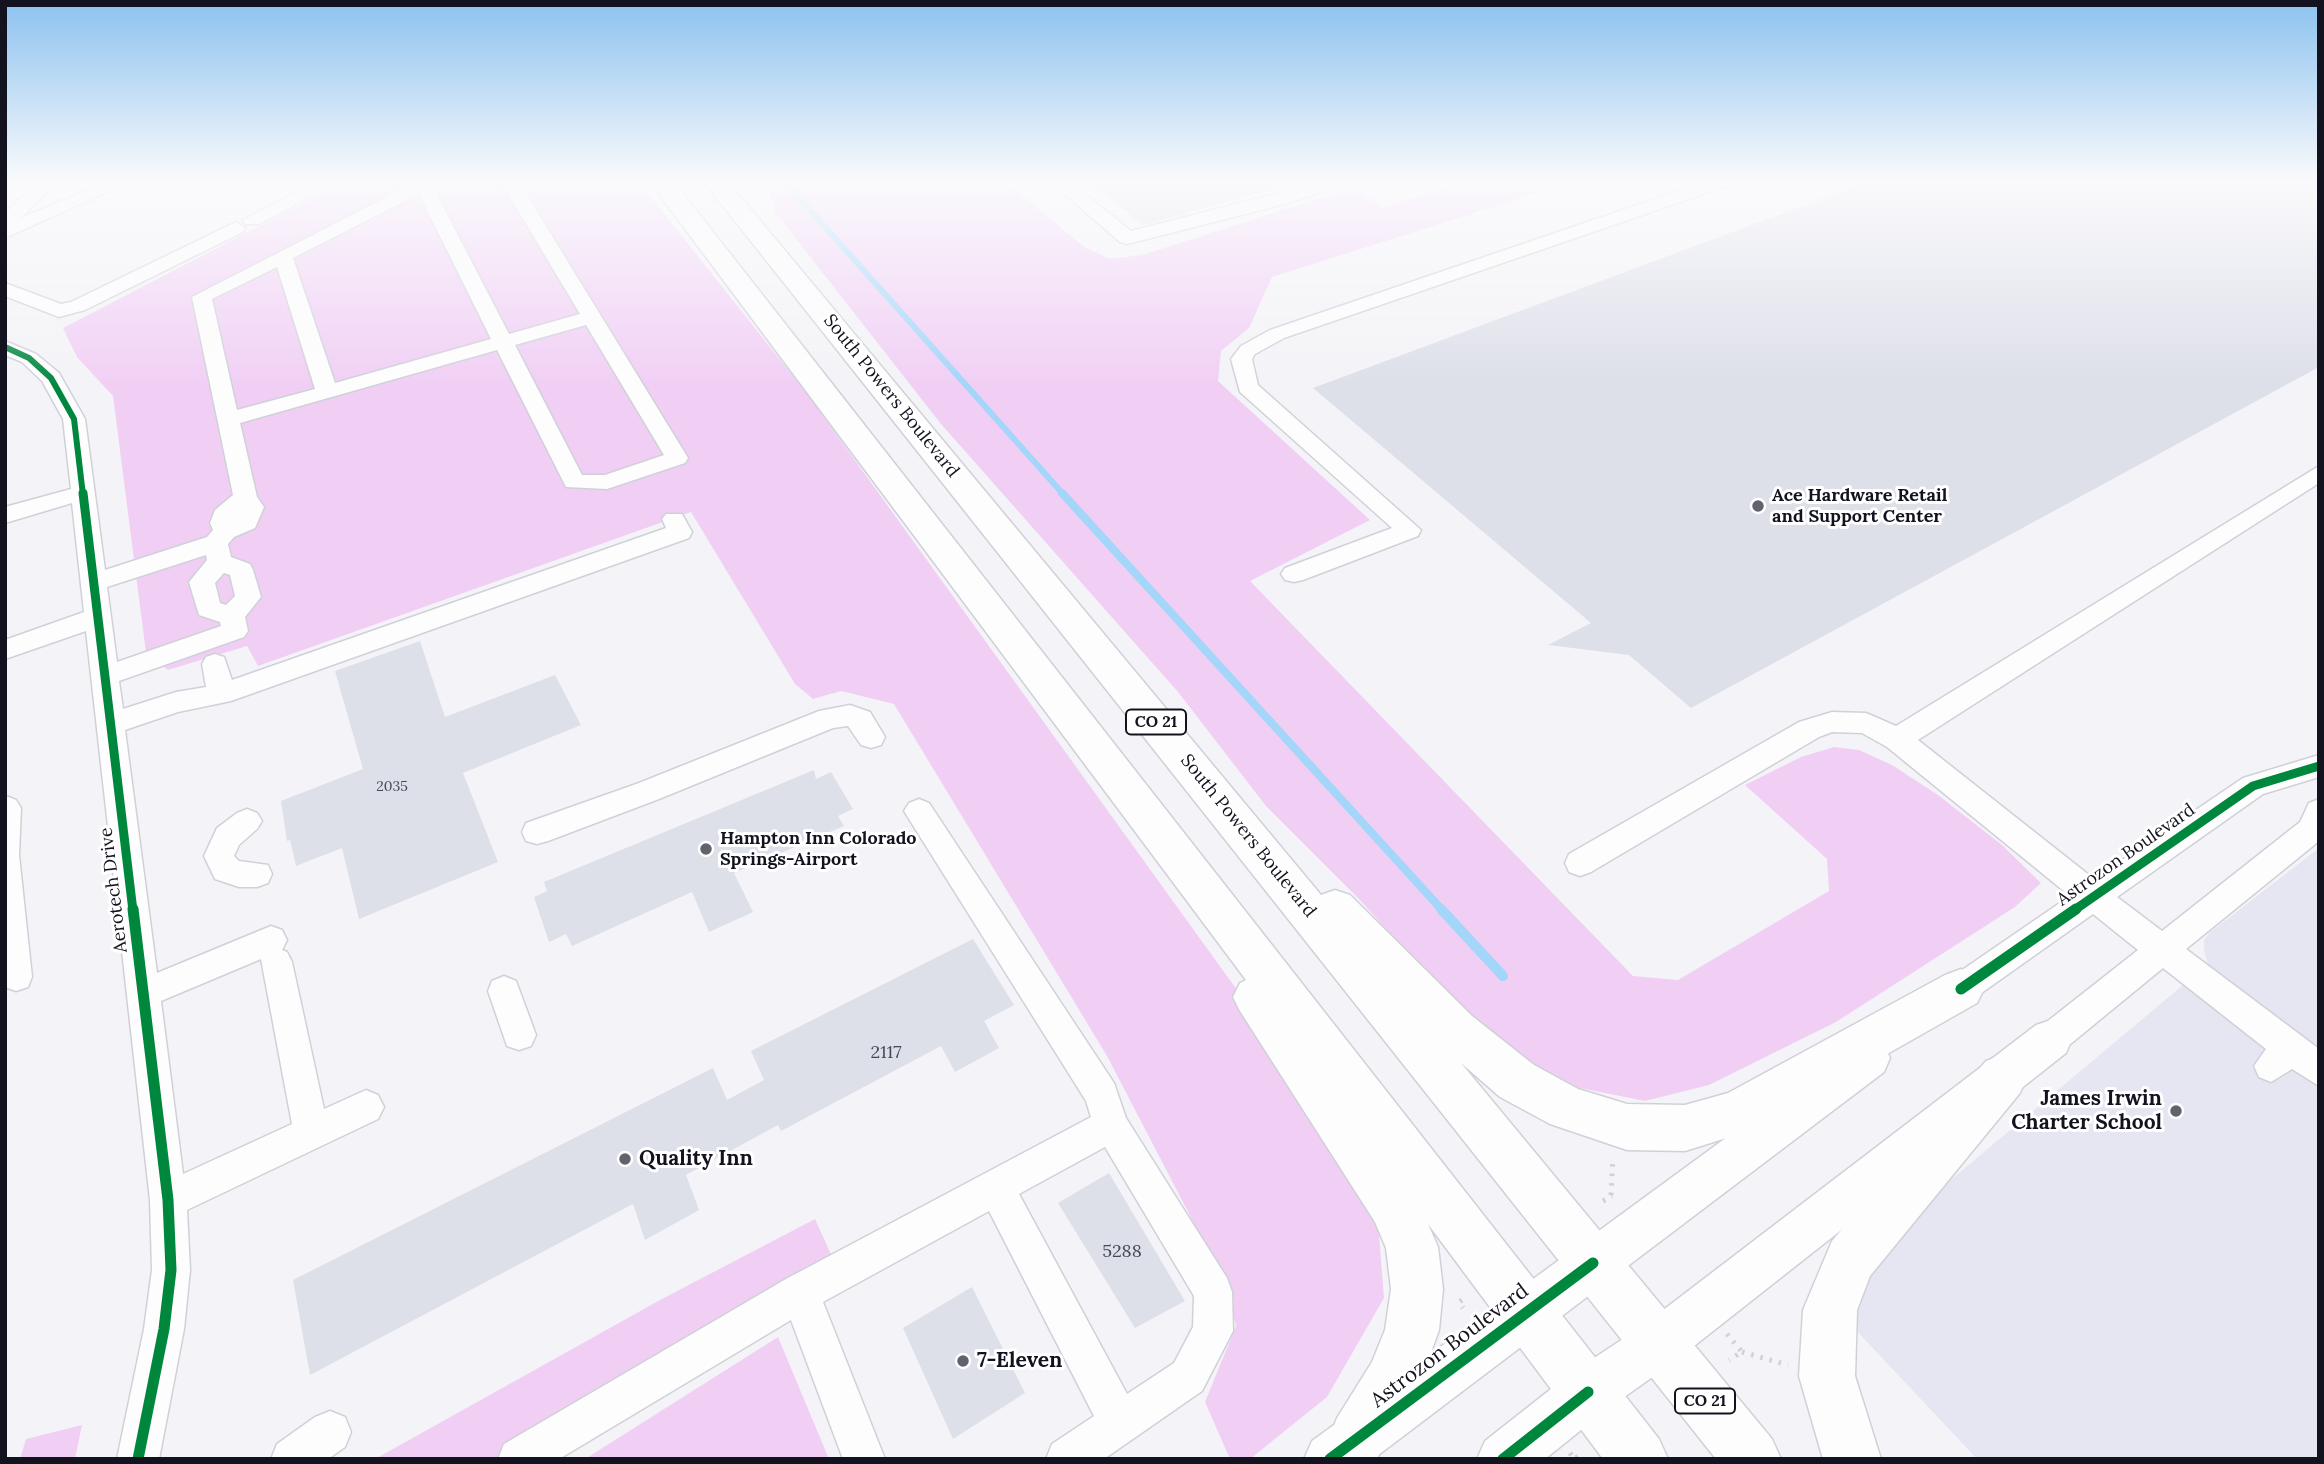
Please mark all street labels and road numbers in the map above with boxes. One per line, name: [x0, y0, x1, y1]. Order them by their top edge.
street label: South Powers Boulevard: [819, 310, 963, 482]
road number: CO 21: [1126, 709, 1186, 734]
street label: South Powers Boulevard: [1176, 750, 1320, 922]
street label: Astrozon Boulevard: [2053, 799, 2199, 911]
street label: Aerotech Drive: [96, 826, 132, 954]
street label: Astrozon Boulevard: [1366, 1278, 1534, 1414]
road number: CO 21: [1675, 1388, 1735, 1414]

